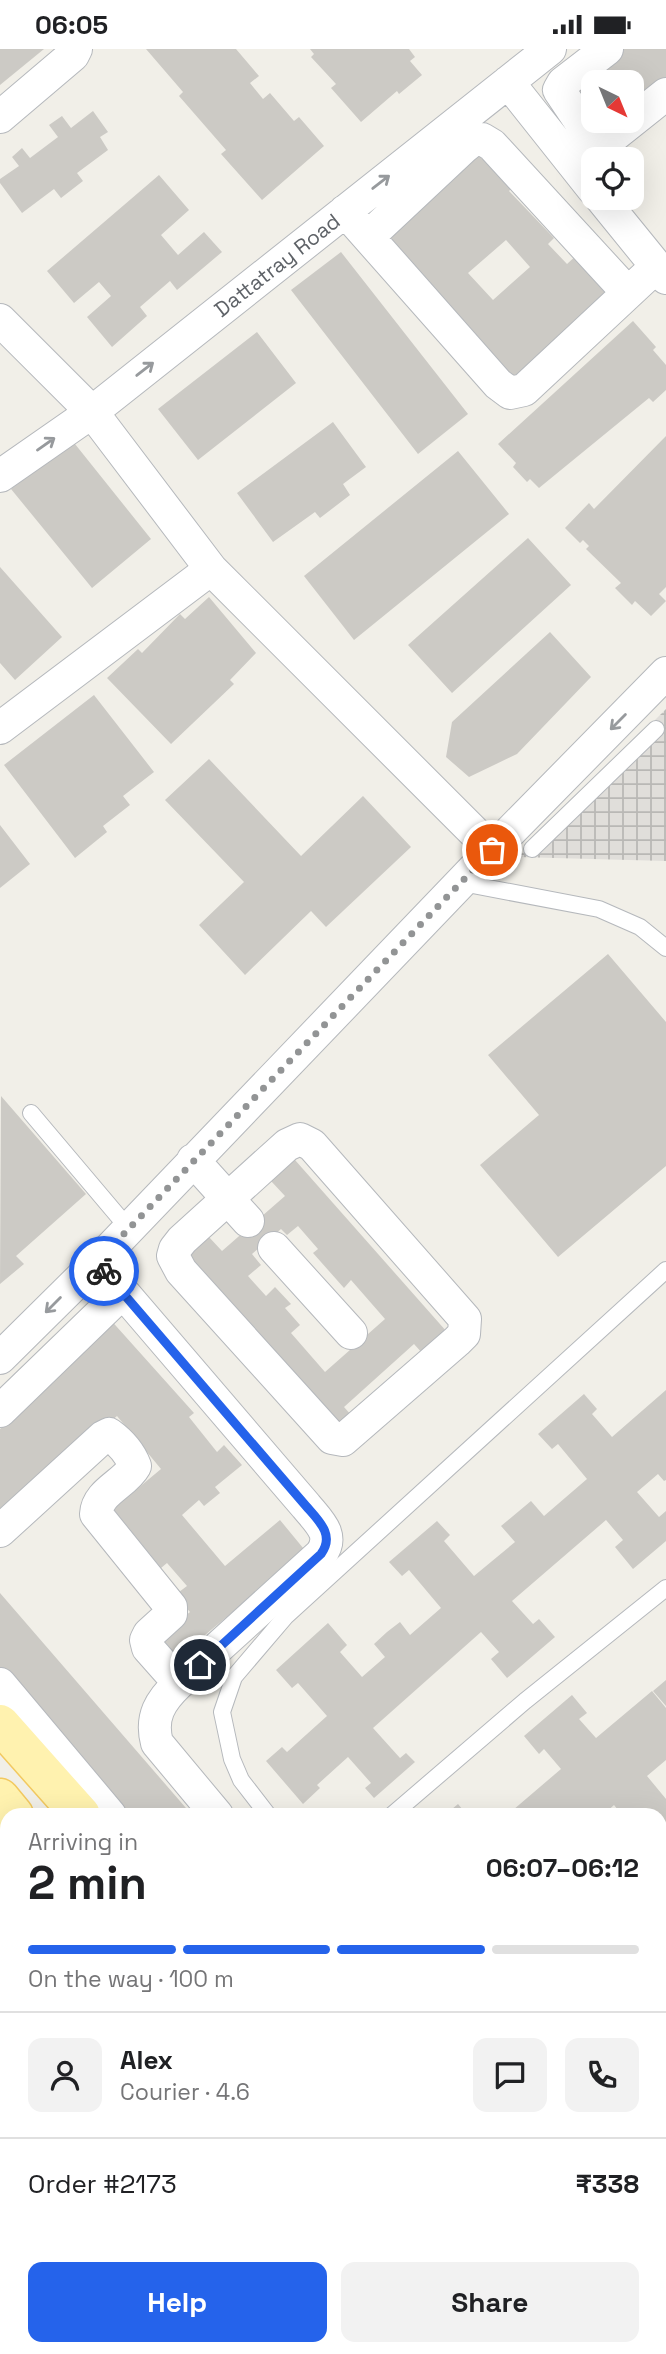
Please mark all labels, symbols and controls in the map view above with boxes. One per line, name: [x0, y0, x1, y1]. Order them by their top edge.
text: 06:05: [35, 8, 108, 42]
north arrow: [581, 70, 644, 133]
map controls: [581, 70, 644, 210]
button: locate: [581, 147, 644, 210]
one-way arrow: [372, 175, 390, 190]
street label: Dattatray Road: [209, 207, 345, 323]
one-way arrow: [136, 362, 154, 377]
one-way arrow: [36, 437, 55, 451]
one-way arrow: [610, 713, 627, 730]
pin: [462, 820, 522, 880]
icon: bag: [473, 831, 511, 869]
courier: [69, 1236, 139, 1306]
icon: bike: [85, 1252, 123, 1290]
one-way arrow: [45, 1297, 62, 1314]
pin: [170, 1635, 230, 1695]
icon: home: [181, 1646, 219, 1684]
text: Arriving in: [28, 1827, 138, 1857]
text: 06:07–06:12: [486, 1851, 639, 1885]
text: 2 min: [28, 1854, 147, 1912]
text: On the way · 100 m: [28, 1964, 234, 1994]
button: person: [28, 2038, 102, 2112]
button: chat: [473, 2038, 547, 2112]
button: phone: [565, 2038, 639, 2112]
text: Alex: [120, 2043, 173, 2077]
text: Courier · 4.6: [120, 2077, 250, 2107]
text: Order #2173: [28, 2167, 177, 2201]
text: ₹338: [576, 2167, 639, 2201]
button: Help: [28, 2262, 327, 2342]
button: Share: [341, 2262, 639, 2342]

